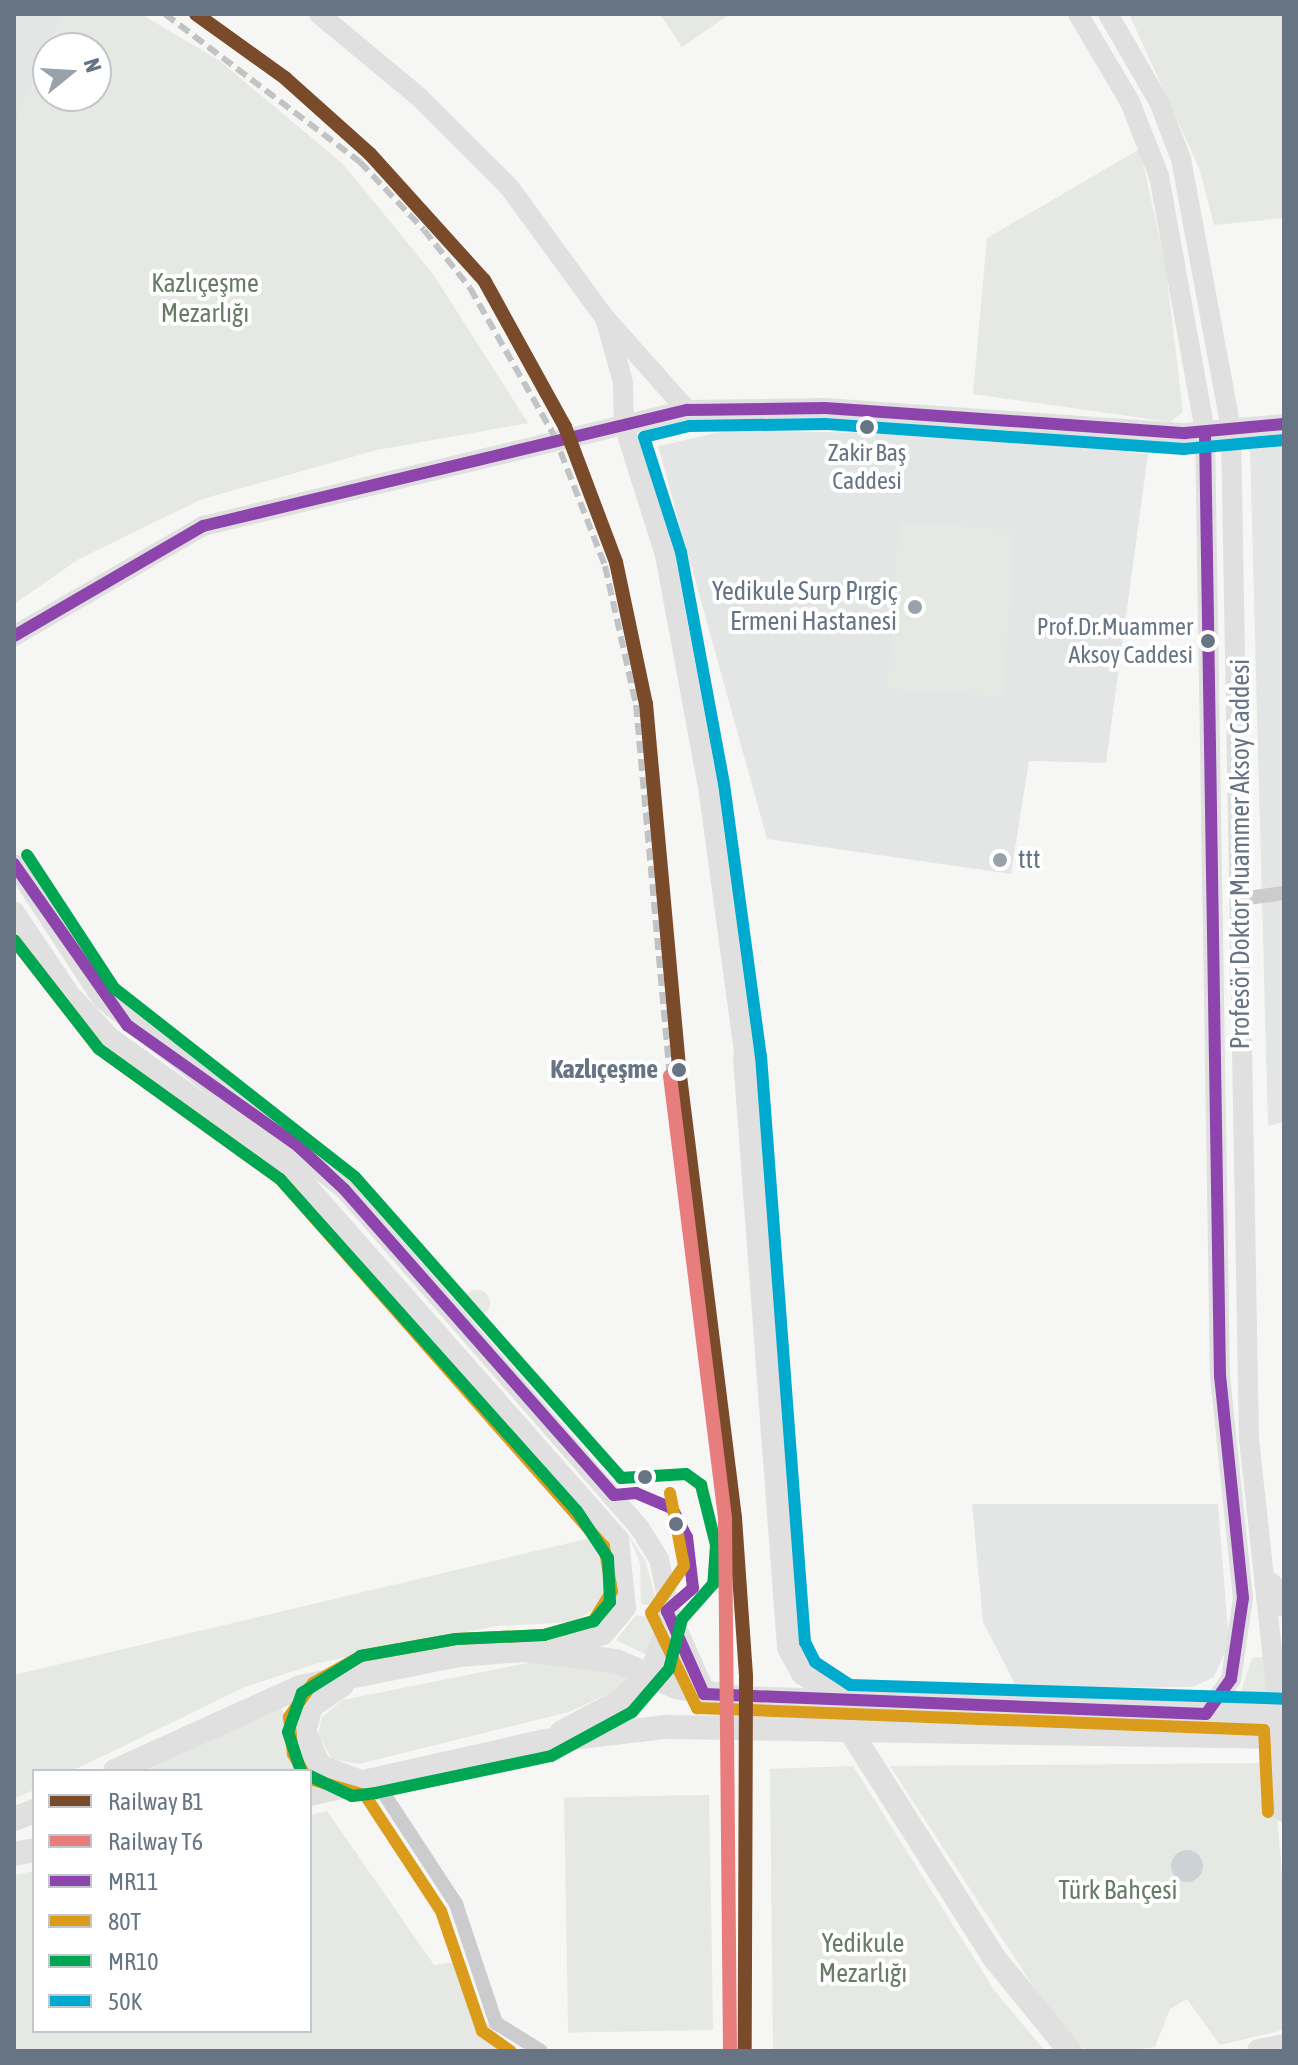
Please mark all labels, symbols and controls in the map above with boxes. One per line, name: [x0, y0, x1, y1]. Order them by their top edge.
north arrow: [32, 32, 112, 112]
text: N: [79, 55, 107, 75]
park label: Kazlıçeşme Mezarlığı: [151, 268, 259, 330]
marker: Zakir Baş Caddesi: [859, 419, 875, 435]
place label: Zakir Baş Caddesi: [828, 439, 906, 495]
place label: Yedikule Surp Pırgiç Ermeni Hastanesi: [712, 576, 897, 638]
marker: Yedikule Surp Pırgiç Ermeni Hastanesi: [904, 596, 926, 618]
place label: Prof.Dr.Muammer Aksoy Caddesi: [1037, 613, 1193, 669]
marker: Prof.Dr.Muammer Aksoy Caddesi: [1200, 633, 1216, 649]
street label: Profesör Doktor Muammer Aksoy Caddesi: [1225, 659, 1257, 1049]
place label: ttt: [1018, 844, 1040, 876]
marker: ttt: [989, 849, 1011, 871]
place label: Kazlıçeşme: [550, 1054, 658, 1086]
marker: Kazlıçeşme: [665, 1056, 693, 1084]
unlabelled marker: [637, 1469, 653, 1485]
unlabelled marker: [668, 1516, 684, 1532]
legend: [32, 1769, 312, 2033]
text: Railway B1: [108, 1788, 204, 1815]
text: Railway T6: [108, 1828, 203, 1855]
text: MR11: [108, 1868, 159, 1895]
park label: Türk Bahçesi: [1059, 1875, 1177, 1907]
text: 80T: [108, 1908, 141, 1935]
park label: Yedikule Mezarlığı: [819, 1928, 907, 1990]
text: MR10: [108, 1948, 159, 1975]
text: 50K: [108, 1988, 142, 2015]

